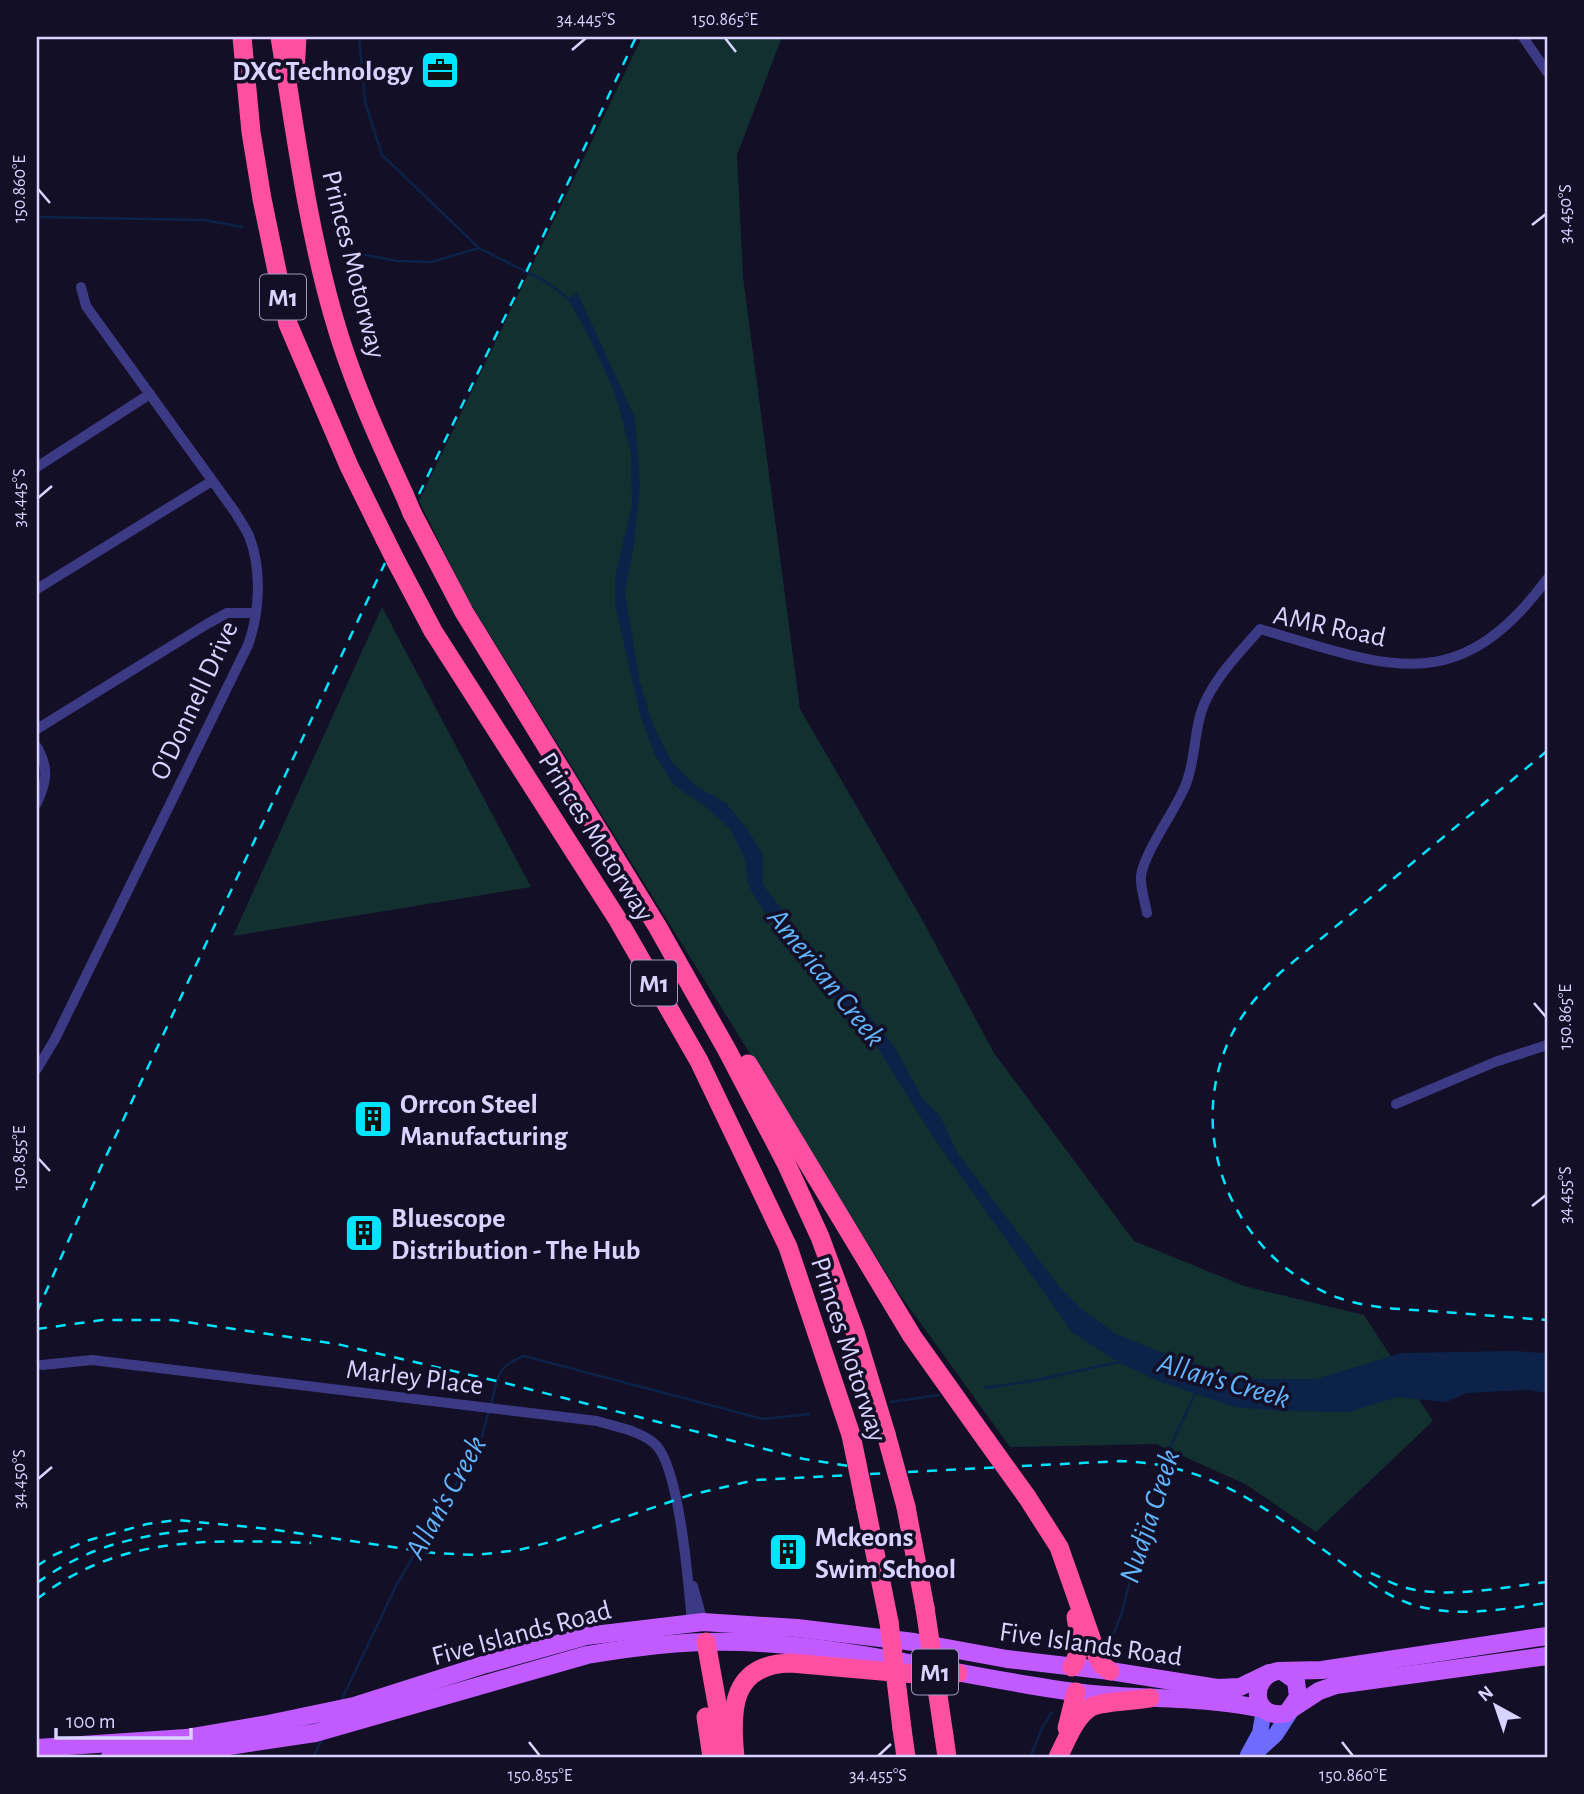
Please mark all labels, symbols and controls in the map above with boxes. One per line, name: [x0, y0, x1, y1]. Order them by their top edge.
text: 34.445°S: [557, 11, 615, 29]
text: 150.865°E: [692, 11, 758, 29]
office icon: DXC Technology: [419, 49, 461, 91]
place label: DXC Technology: [232, 58, 413, 86]
text: 150.860°E: [11, 155, 29, 223]
street label: Princes Motorway: [316, 168, 390, 361]
text: 34.450°S: [1557, 184, 1575, 244]
road number: M1: [260, 274, 306, 320]
text: 34.445°S: [11, 469, 29, 527]
street label: AMR Road: [1271, 601, 1388, 653]
street label: O'Donnell Drive: [146, 617, 244, 785]
street label: Princes Motorway: [532, 748, 658, 926]
water label: American Creek: [761, 902, 891, 1052]
road number: M1: [631, 960, 677, 1006]
text: 150.865°E: [1557, 984, 1575, 1050]
place label: Orrcon Steel Manufacturing: [400, 1091, 569, 1151]
building icon: Orrcon Steel Manufacturing: [352, 1098, 394, 1140]
text: 150.855°E: [11, 1125, 29, 1190]
text: 34.455°S: [1557, 1166, 1575, 1224]
place label: Bluescope Distribution - The Hub: [391, 1205, 640, 1265]
building icon: Bluescope Distribution - The Hub: [343, 1212, 385, 1254]
street label: Princes Motorway: [805, 1254, 891, 1446]
water label: Allan's Creek: [1153, 1348, 1293, 1414]
street label: Marley Place: [345, 1356, 485, 1400]
water label: Allan's Creek: [399, 1431, 492, 1565]
water label: Nudjia Creek: [1114, 1446, 1186, 1587]
text: 34.450°S: [11, 1449, 29, 1509]
place label: Mckeons Swim School: [815, 1524, 956, 1584]
building icon: Mckeons Swim School: [767, 1531, 809, 1573]
street label: Five Islands Road: [429, 1597, 614, 1671]
street label: Five Islands Road: [997, 1618, 1184, 1672]
road number: M1: [912, 1650, 958, 1694]
north arrow: [1462, 1672, 1532, 1742]
text: N: [1475, 1683, 1497, 1706]
scale bar: [56, 1696, 191, 1740]
text: 100 m: [66, 1711, 116, 1732]
text: 150.855°E: [508, 1767, 573, 1785]
text: 34.455°S: [849, 1767, 907, 1785]
text: 150.860°E: [1319, 1767, 1387, 1785]

